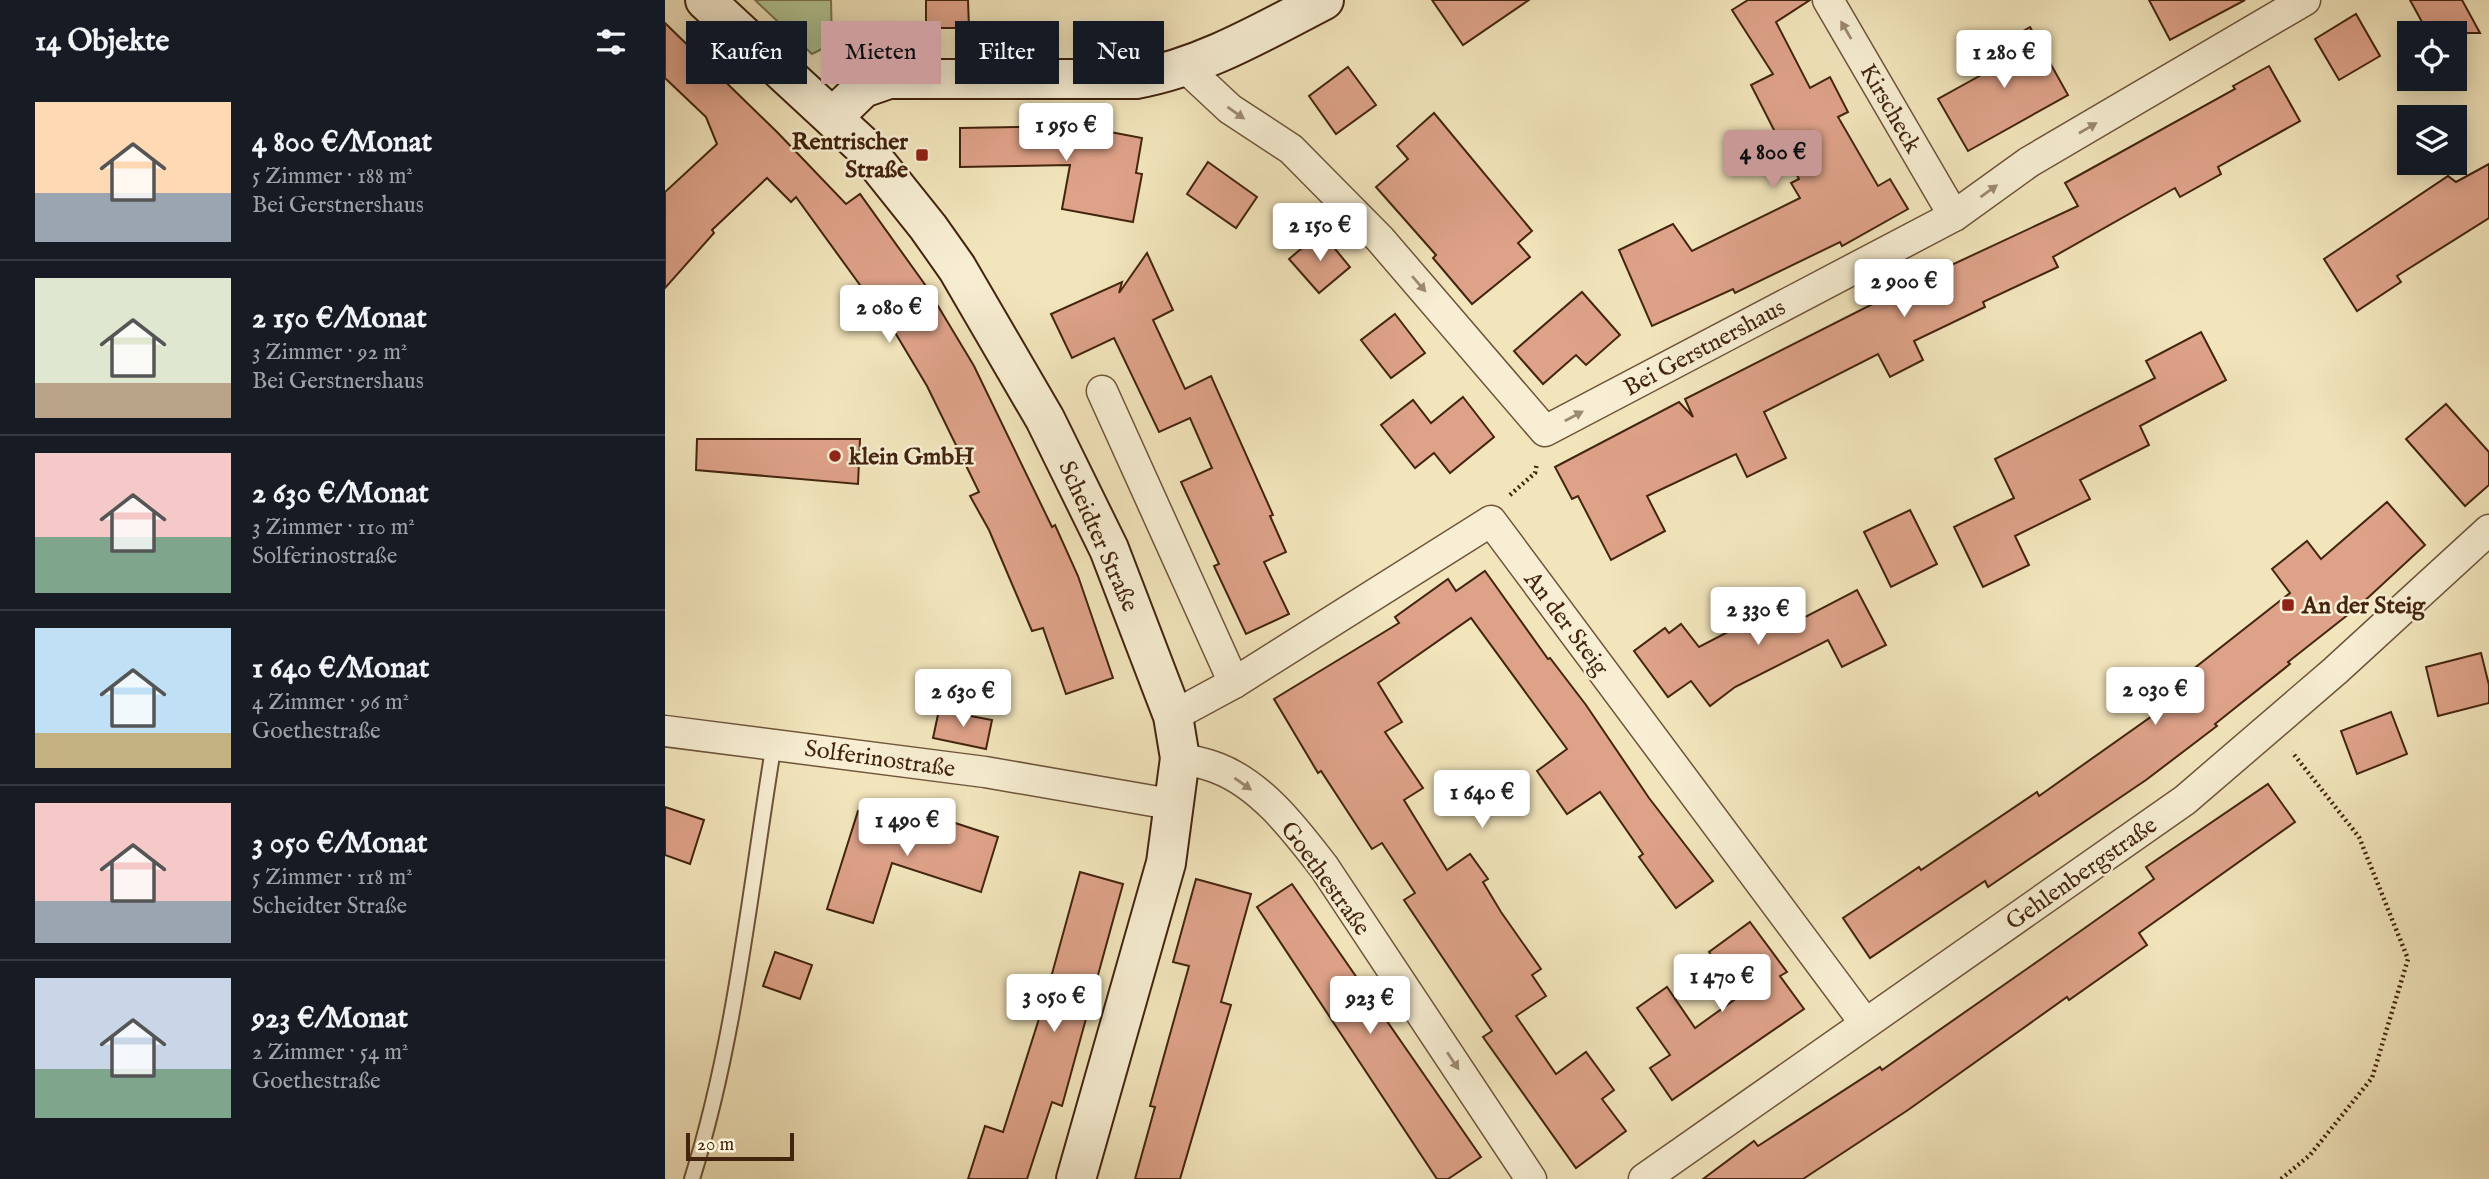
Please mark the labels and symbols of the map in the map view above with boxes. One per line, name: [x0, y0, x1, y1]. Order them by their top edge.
one-way arrow: [1840, 20, 1852, 40]
pin: 1 280 €: [1939, 31, 2069, 90]
street label: Kirscheck: [1852, 58, 1928, 159]
pin: 1 950 €: [1001, 104, 1131, 163]
one-way arrow: [1227, 105, 1245, 119]
one-way arrow: [2078, 121, 2097, 134]
place label: Rentrischer Straße: [791, 127, 908, 186]
pin: 4 800 €: [1708, 130, 1838, 190]
marker: Rentrischer Straße: [914, 147, 930, 163]
one-way arrow: [1980, 184, 1998, 198]
pin: 2 150 €: [1255, 204, 1385, 263]
pin: 2 900 €: [1839, 260, 1969, 319]
one-way arrow: [1411, 275, 1427, 293]
pin: 2 080 €: [824, 286, 954, 345]
street label: Bei Gerstnershaus: [1618, 293, 1791, 404]
one-way arrow: [1564, 410, 1584, 421]
place label: klein GmbH: [848, 442, 975, 473]
marker: klein GmbH: [827, 448, 843, 464]
street label: Scheidter Straße: [1051, 456, 1145, 617]
street label: An der Steig: [1516, 565, 1616, 683]
pin: 2 330 €: [1693, 588, 1823, 647]
place label: An der Steig: [2301, 591, 2426, 622]
marker: An der Steig: [2280, 597, 2296, 613]
pin: 2 030 €: [2090, 668, 2220, 727]
pin: 2 630 €: [898, 670, 1028, 729]
street label: Solferinostraße: [803, 734, 957, 785]
pin: 1 640 €: [1417, 770, 1547, 830]
one-way arrow: [1234, 777, 1252, 791]
pin: 1 490 €: [842, 798, 972, 858]
street label: Gehlenbergstraße: [2000, 810, 2164, 938]
street label: Goethestraße: [1273, 815, 1377, 942]
pin: 1 470 €: [1657, 954, 1787, 1014]
pin: 3 050 €: [989, 974, 1119, 1034]
pin: 923 €: [1321, 976, 1419, 1036]
one-way arrow: [1446, 1051, 1459, 1071]
scale bar: [686, 1130, 795, 1162]

